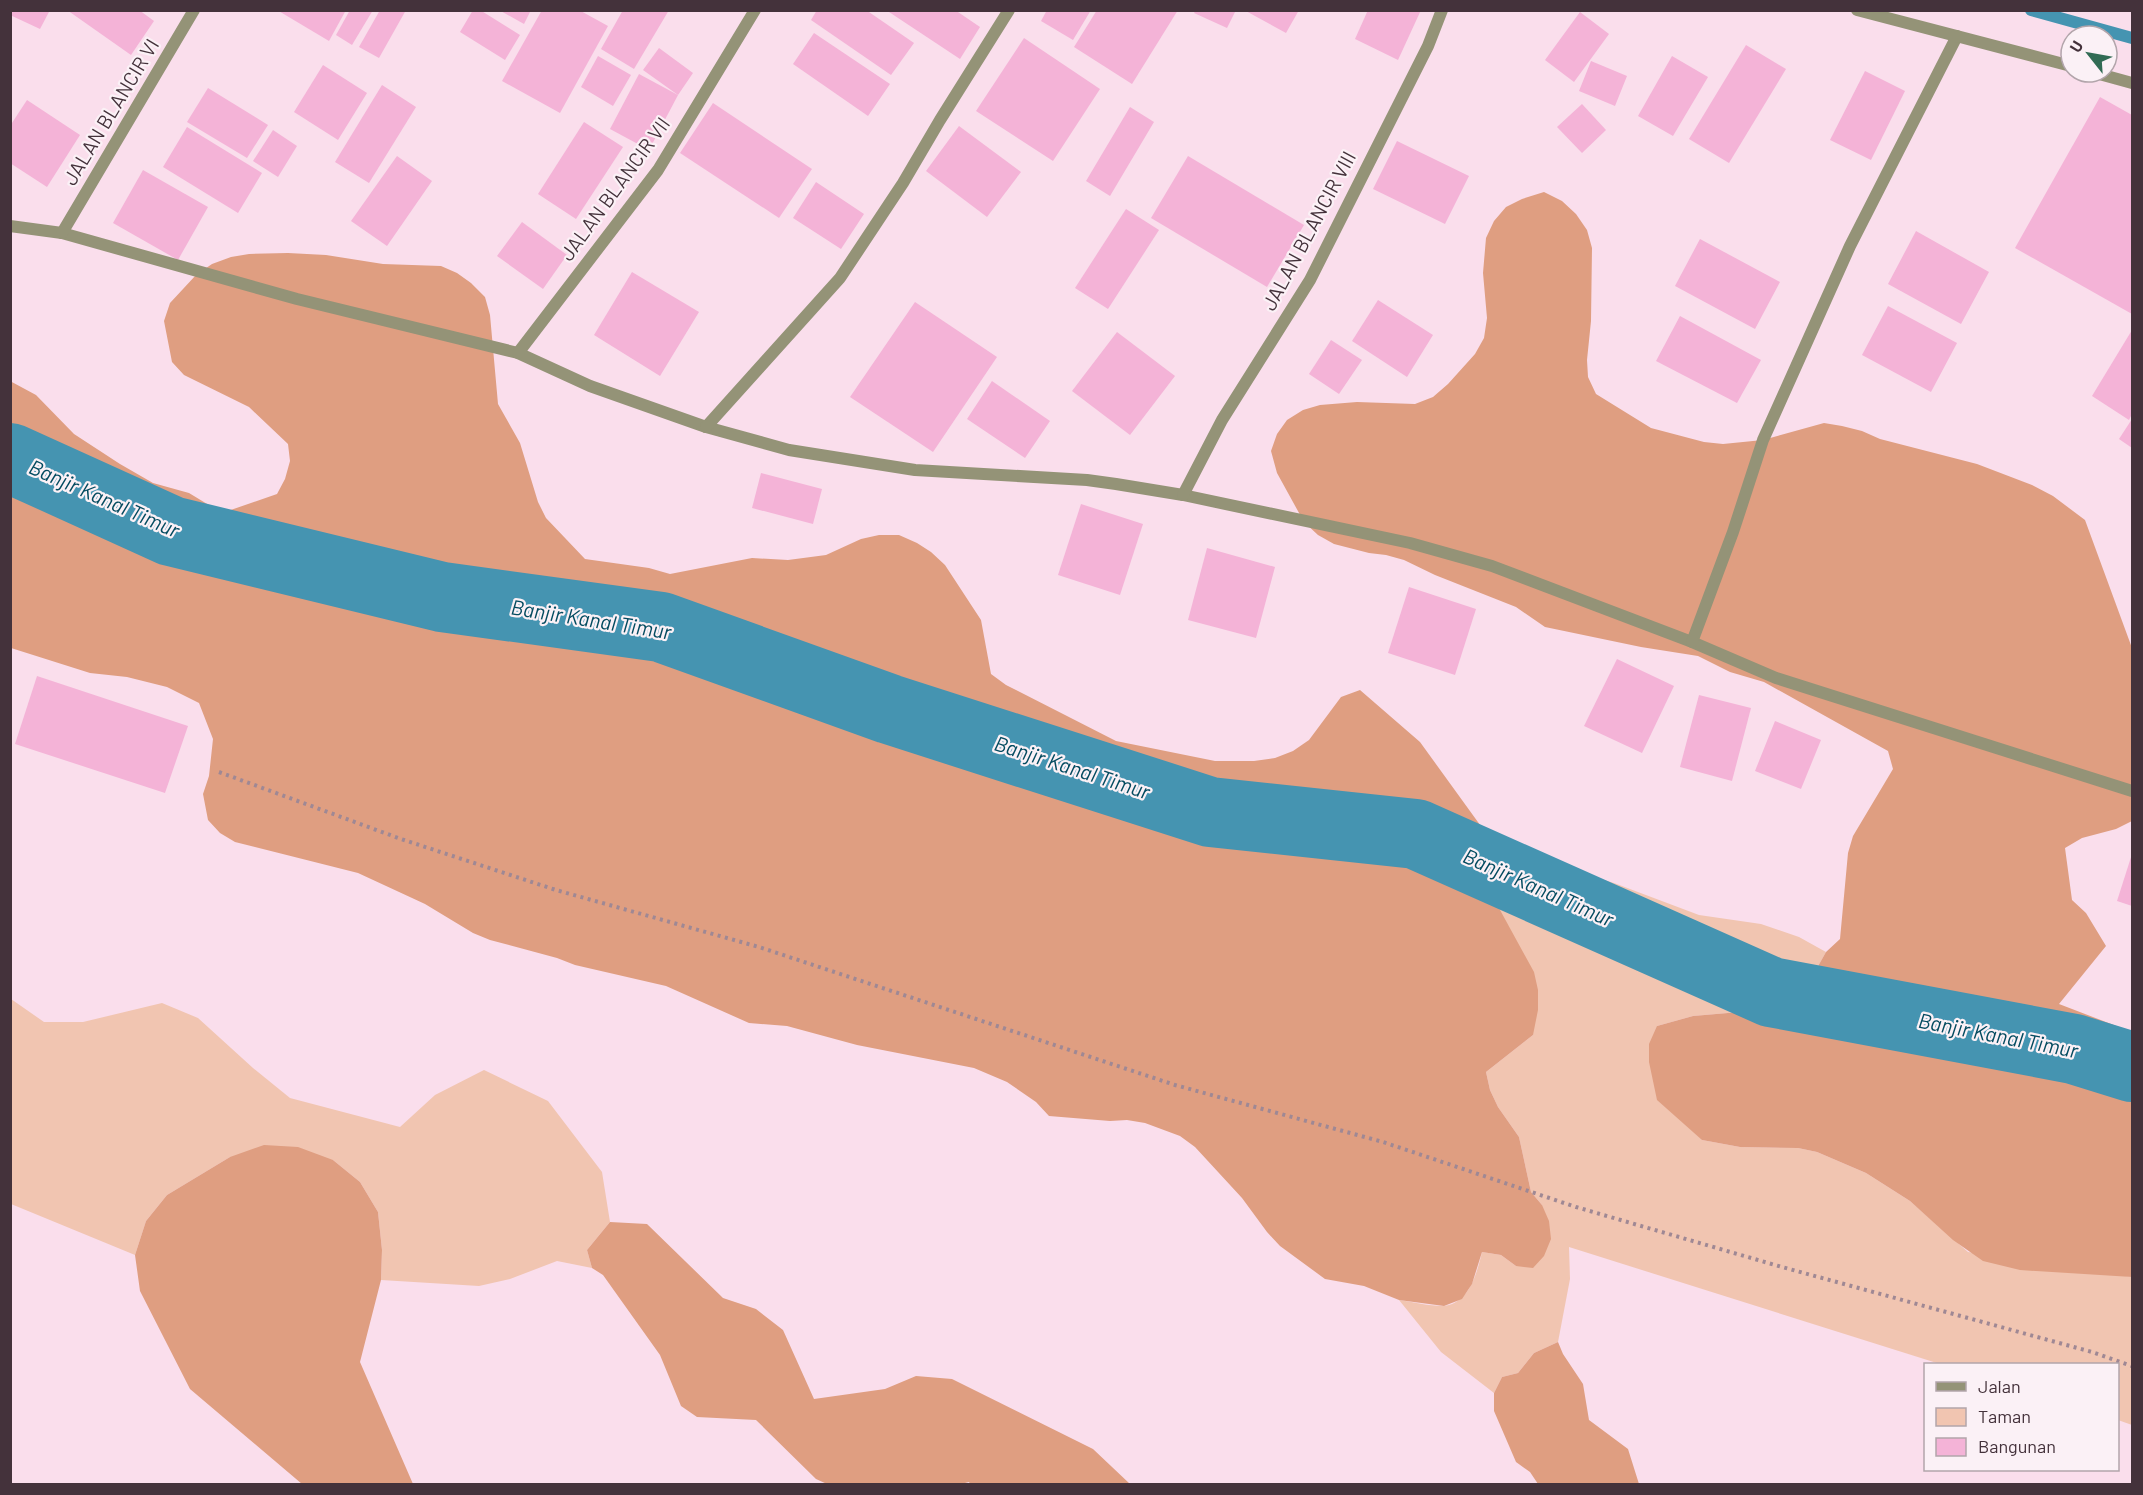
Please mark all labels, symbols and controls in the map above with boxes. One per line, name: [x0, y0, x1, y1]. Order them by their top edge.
north arrow: [2059, 24, 2119, 84]
street label: JALAN BLANCIR VI: [57, 34, 163, 189]
text: U: [2065, 37, 2086, 55]
street label: JALAN BLANCIR VII: [554, 112, 674, 265]
street label: JALAN BLANCIR VIII: [1256, 147, 1360, 314]
water label: Banjir Kanal Timur: [26, 453, 184, 542]
water label: Banjir Kanal Timur: [509, 593, 674, 644]
water label: Banjir Kanal Timur: [992, 730, 1154, 804]
water label: Banjir Kanal Timur: [1460, 842, 1618, 931]
water label: Banjir Kanal Timur: [1916, 1007, 2081, 1062]
legend: [1924, 1363, 2119, 1471]
text: Jalan: [1978, 1375, 2021, 1397]
text: Taman: [1978, 1405, 2031, 1427]
text: Bangunan: [1978, 1435, 2056, 1457]

